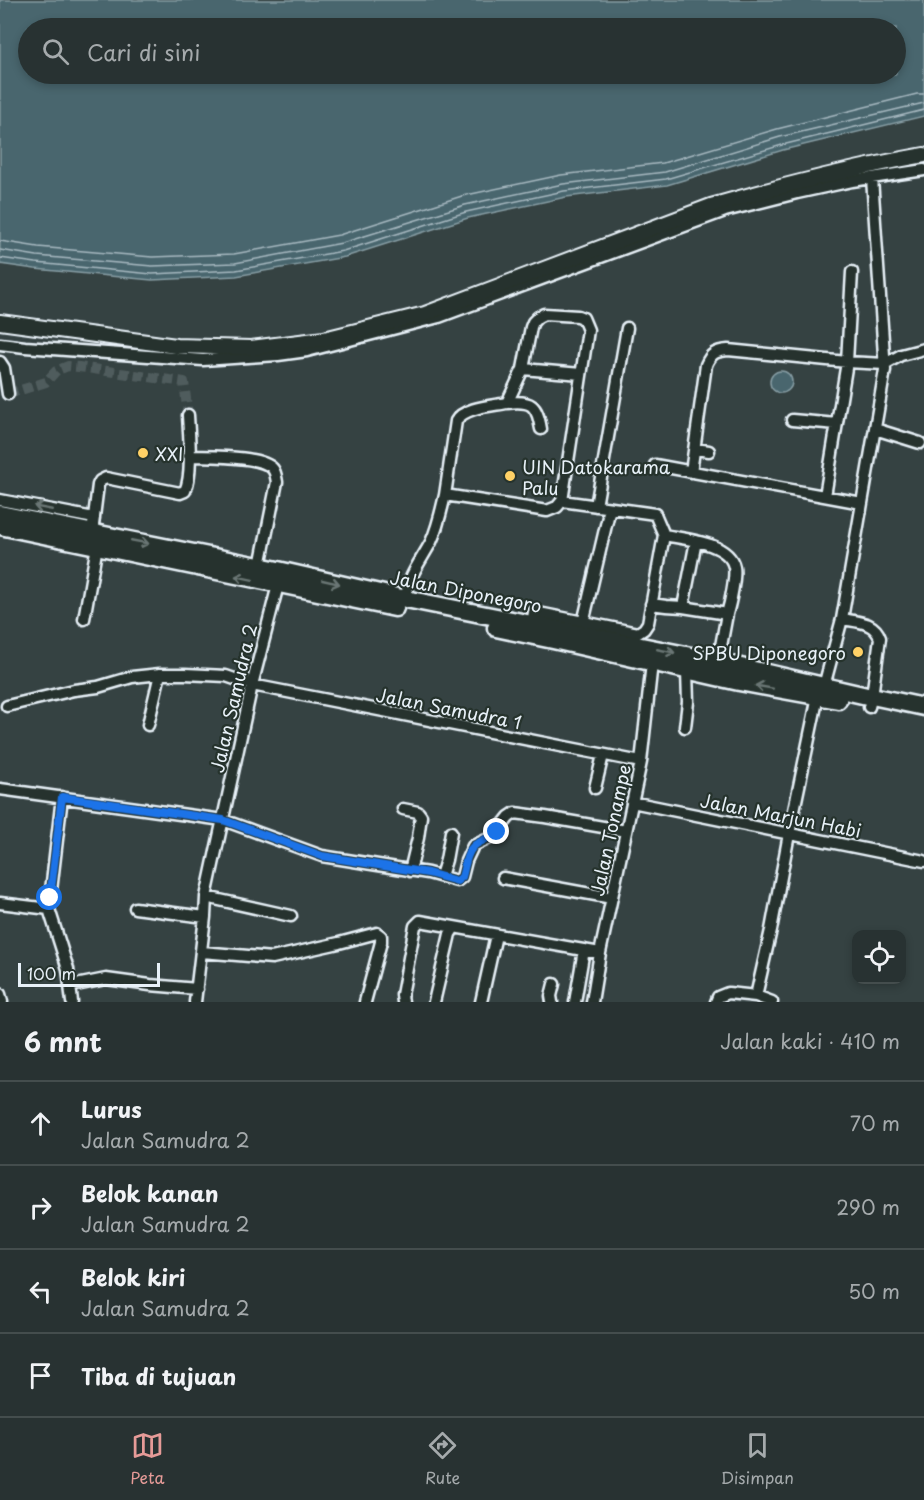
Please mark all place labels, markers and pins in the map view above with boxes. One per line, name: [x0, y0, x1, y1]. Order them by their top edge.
place label: XXI: [155, 440, 184, 467]
marker: XXI: [136, 446, 150, 460]
place label: UIN Datokarama Palu: [522, 453, 671, 501]
marker: UIN Datokarama Palu: [503, 469, 517, 483]
place label: SPBU Diponegoro: [692, 639, 846, 666]
marker: SPBU Diponegoro: [851, 645, 865, 659]

